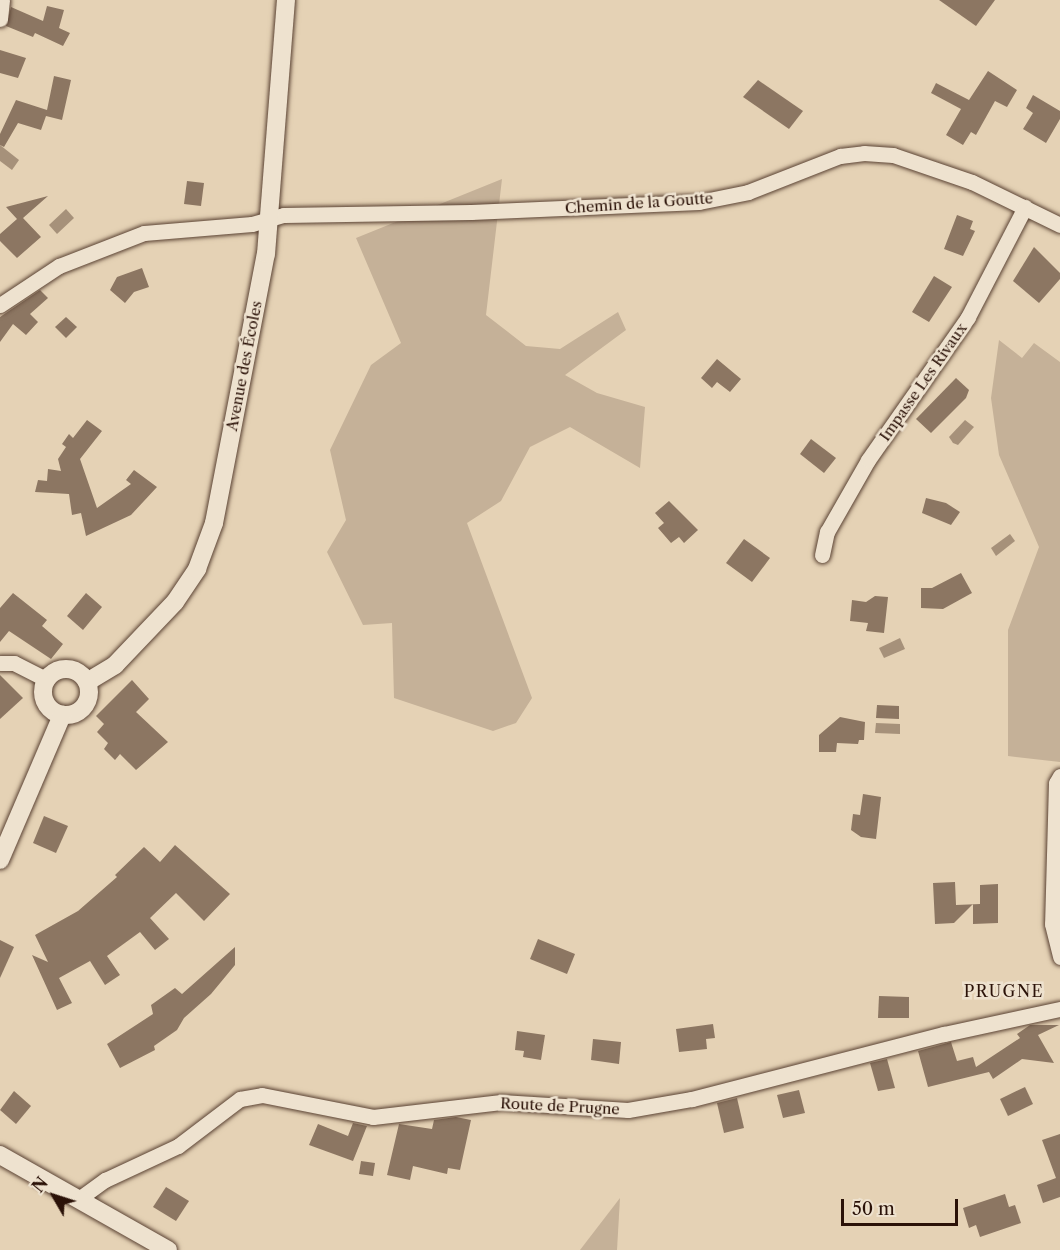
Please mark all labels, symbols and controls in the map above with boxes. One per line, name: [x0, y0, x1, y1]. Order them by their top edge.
street label: Chemin de la Goutte: [564, 189, 714, 217]
street label: Avenue des Écoles: [223, 299, 265, 433]
street label: Impasse Les Rivaux: [875, 320, 971, 444]
district label: PRUGNE: [964, 981, 1044, 1001]
street label: Route de Prugne: [500, 1094, 620, 1118]
north arrow: [24, 1166, 84, 1226]
text: N: [28, 1173, 52, 1196]
scale bar: [844, 1187, 961, 1225]
text: 50 m: [852, 1198, 895, 1220]

